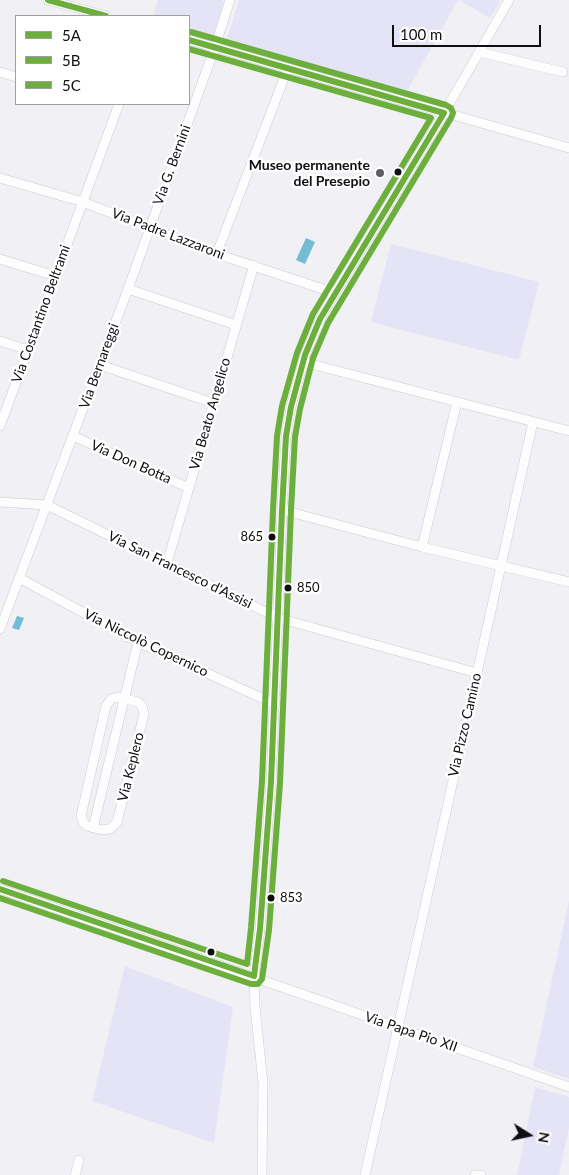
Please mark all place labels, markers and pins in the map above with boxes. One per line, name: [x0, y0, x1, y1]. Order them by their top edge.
place label: Museo permanente del Presepio: [249, 157, 370, 190]
marker: Museo permanente del Presepio: [374, 167, 386, 179]
unlabelled marker: [393, 167, 403, 177]
place label: 865: [240, 529, 263, 545]
marker: 865: [267, 532, 277, 542]
place label: 850: [297, 580, 320, 596]
marker: 850: [283, 583, 293, 593]
place label: 853: [280, 890, 303, 906]
marker: 853: [266, 893, 276, 903]
unlabelled marker: [206, 947, 216, 957]

